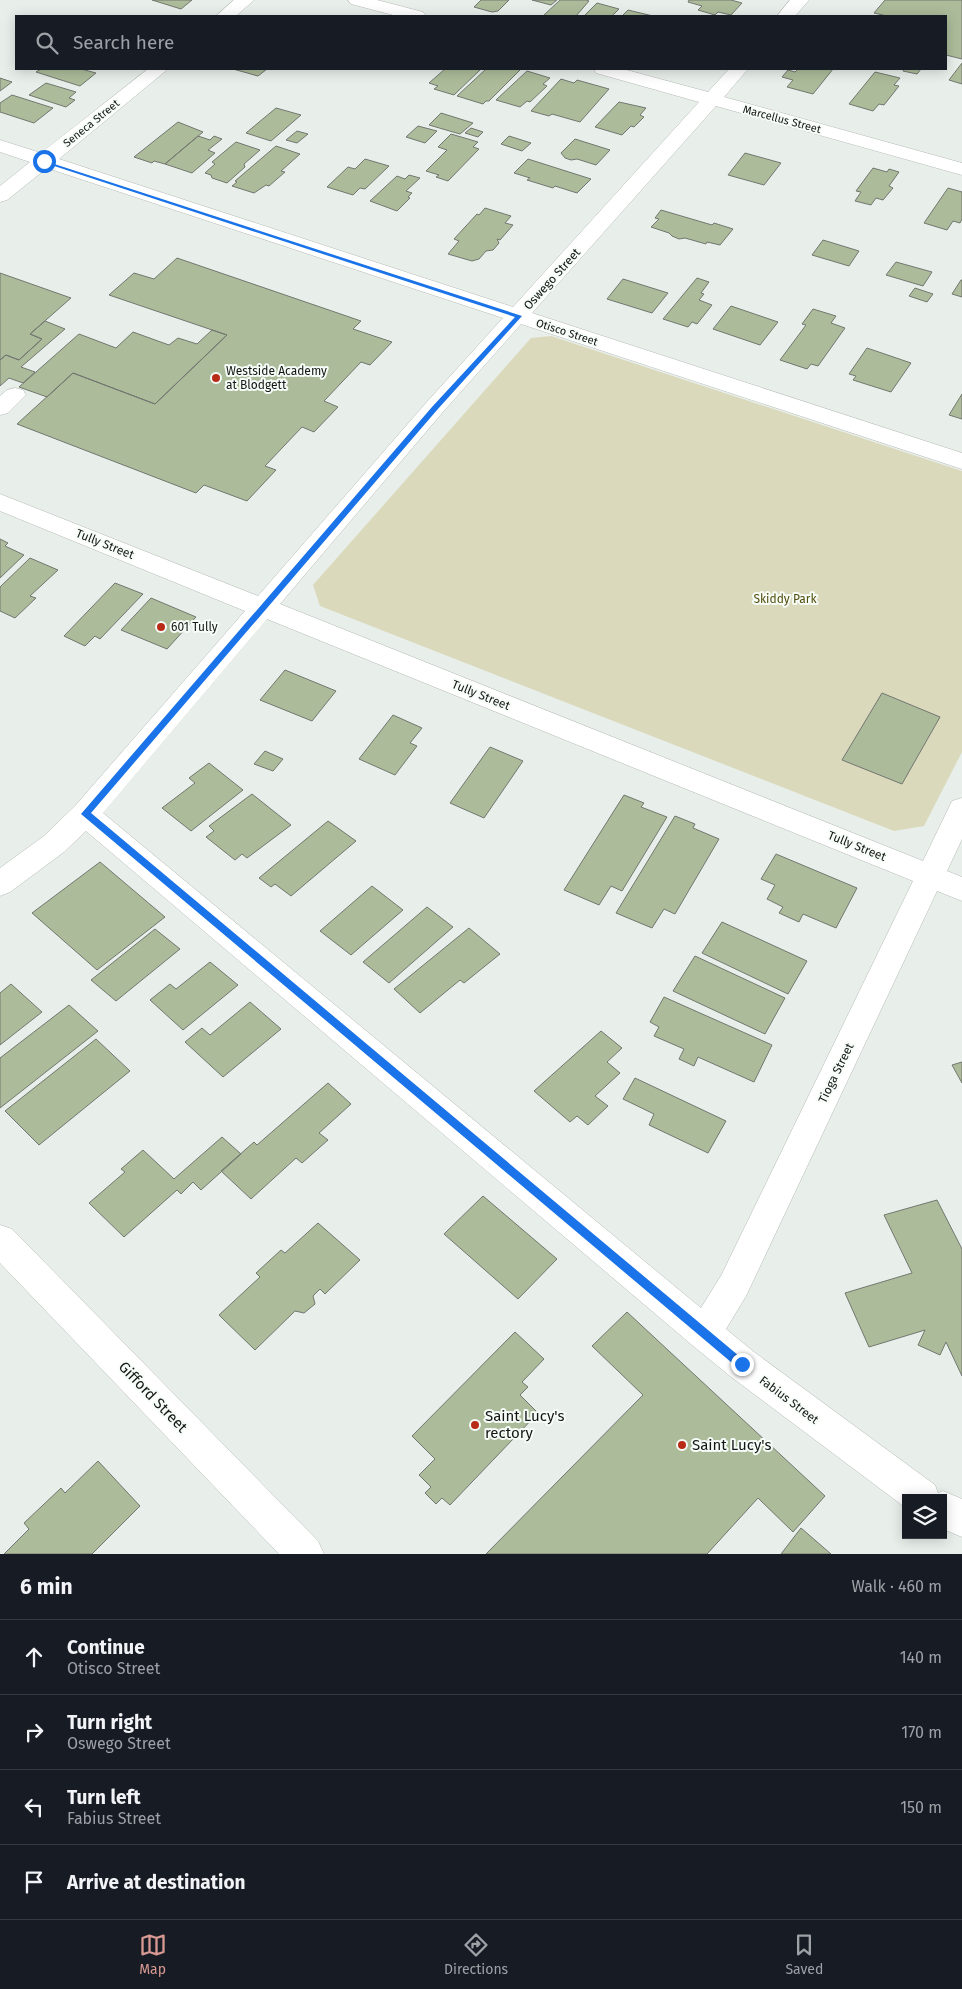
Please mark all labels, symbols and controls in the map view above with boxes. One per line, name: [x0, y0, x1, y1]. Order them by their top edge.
search box: [15, 15, 947, 70]
icon: search: [33, 29, 61, 57]
text: Search here: [73, 31, 174, 54]
street label: Seneca Street: [61, 97, 122, 150]
street label: Marcellus Street: [741, 103, 822, 136]
route start: [33, 150, 56, 173]
street label: Oswego Street: [521, 245, 584, 313]
street label: Otisco Street: [534, 316, 599, 349]
place label: Westside Academy at Blodgett: [226, 364, 327, 392]
marker: Westside Academy at Blodgett: [210, 372, 222, 384]
street label: Tully Street: [74, 526, 137, 562]
park label: Skiddy Park: [753, 592, 817, 606]
place label: 601 Tully: [171, 620, 218, 634]
marker: 601 Tully: [155, 621, 167, 633]
street label: Tully Street: [450, 677, 513, 713]
street label: Tully Street: [826, 828, 889, 864]
street label: Tioga Street: [815, 1040, 857, 1105]
route end: [731, 1353, 754, 1376]
street label: Gifford Street: [115, 1358, 192, 1437]
street label: Fabius Street: [757, 1373, 822, 1427]
place label: Saint Lucy's rectory: [485, 1407, 564, 1442]
marker: Saint Lucy's rectory: [469, 1419, 481, 1431]
place label: Saint Lucy's: [692, 1436, 771, 1454]
marker: Saint Lucy's: [676, 1439, 688, 1451]
map controls: [902, 1494, 947, 1539]
button: layers: [902, 1494, 947, 1539]
text: 6 min: [20, 1574, 73, 1600]
text: Walk · 460 m: [852, 1577, 942, 1596]
text: Continue: [67, 1636, 145, 1659]
icon: ahead: [20, 1643, 48, 1671]
text: 140 m: [900, 1648, 942, 1667]
text: Otisco Street: [67, 1659, 160, 1678]
text: Turn right: [67, 1711, 152, 1734]
icon: right: [20, 1718, 48, 1746]
text: 170 m: [901, 1723, 942, 1742]
text: Oswego Street: [67, 1734, 171, 1753]
text: Turn left: [67, 1786, 141, 1809]
icon: left: [20, 1793, 48, 1821]
text: 150 m: [900, 1798, 942, 1817]
text: Fabius Street: [67, 1809, 161, 1828]
icon: arrive: [20, 1868, 48, 1896]
text: Arrive at destination: [67, 1871, 246, 1894]
tab: Map: [139, 1931, 167, 1978]
tab: Directions: [444, 1931, 508, 1978]
tab: Saved: [785, 1931, 823, 1978]

